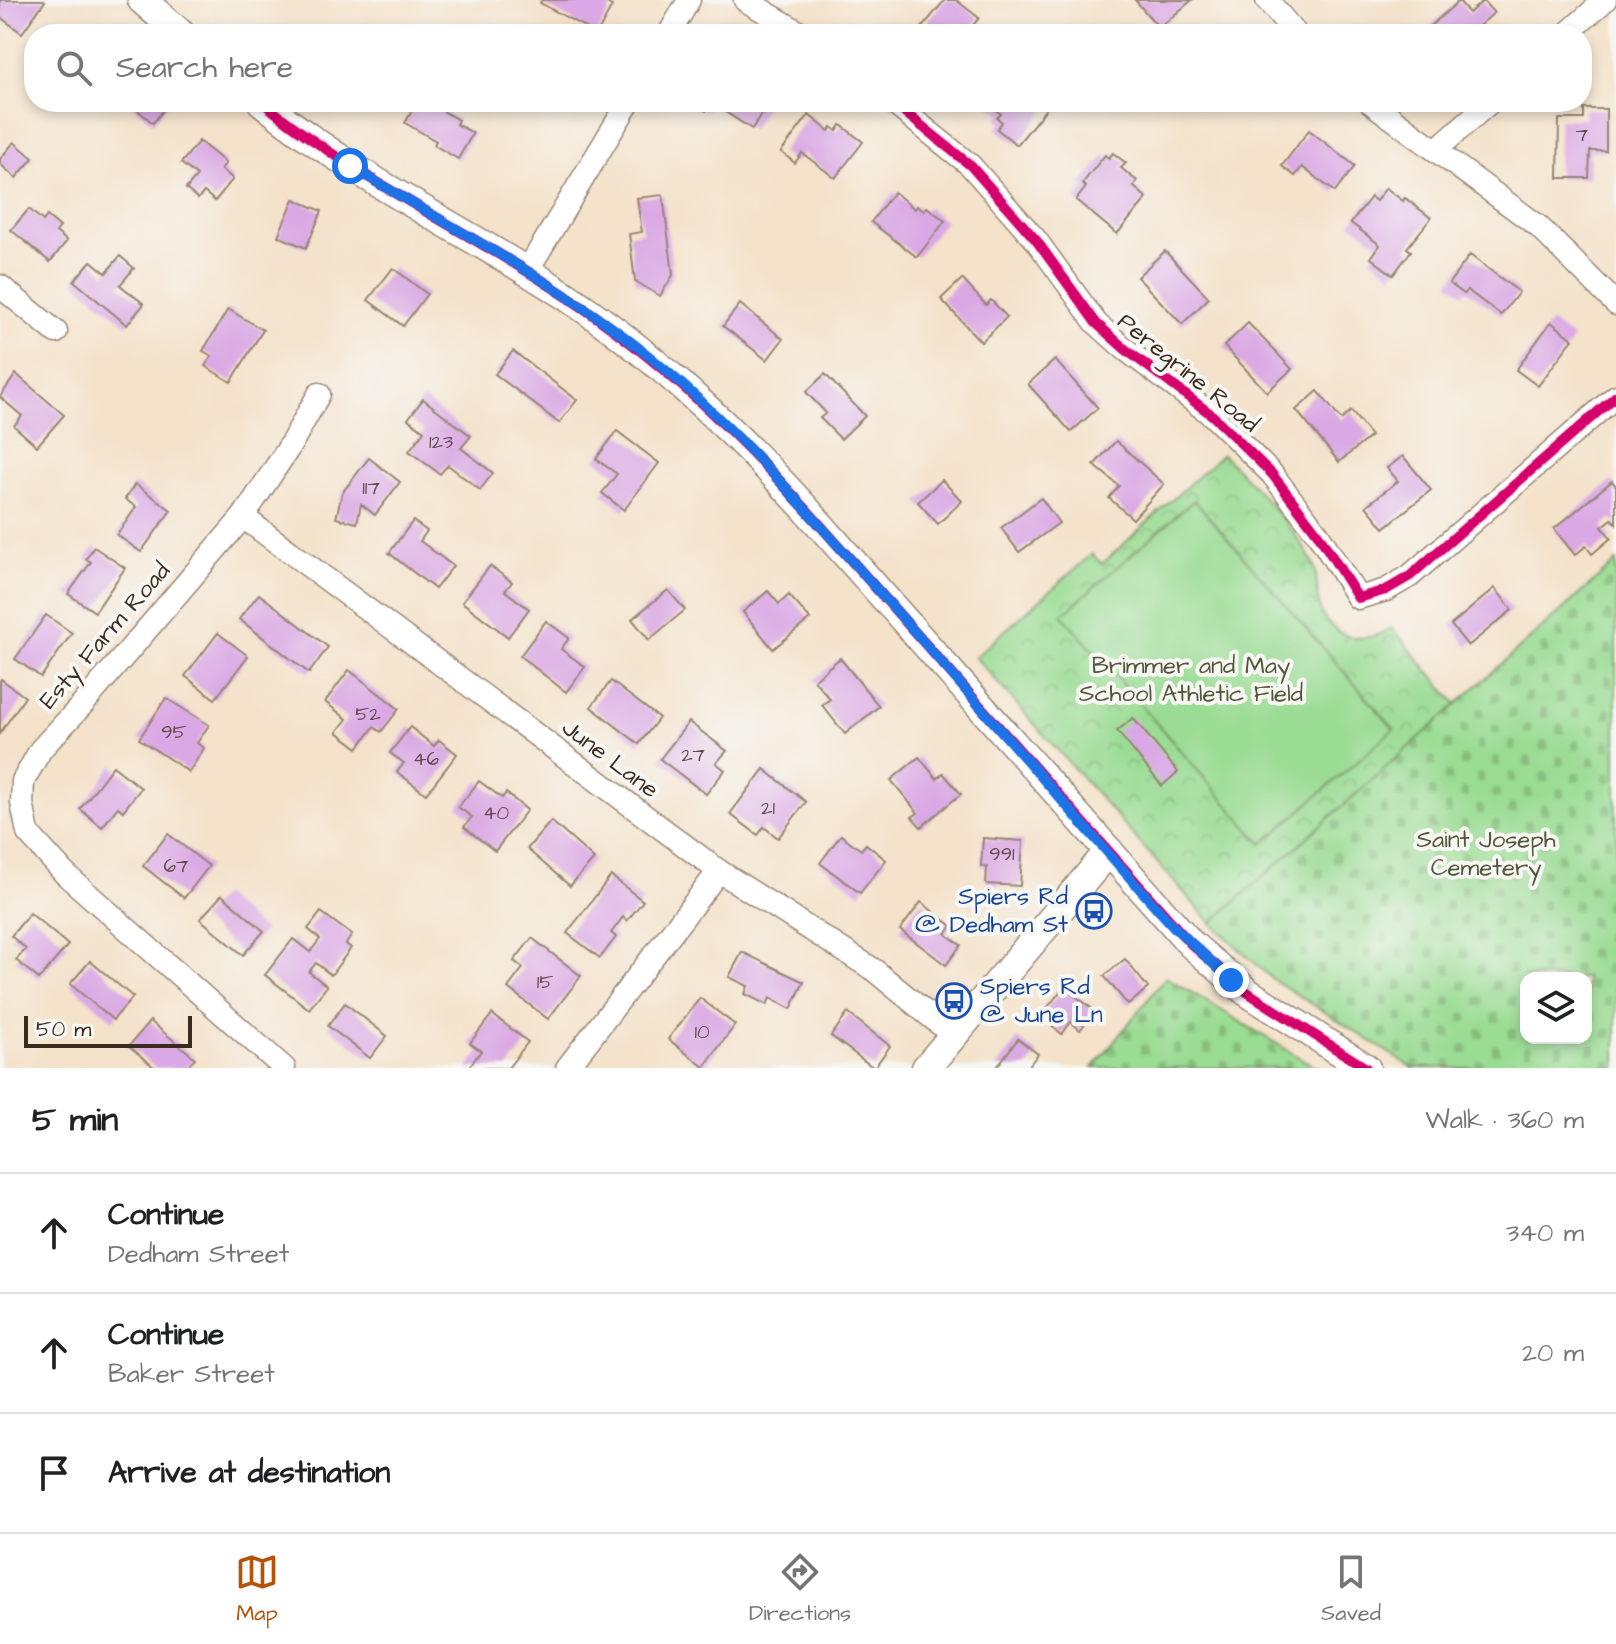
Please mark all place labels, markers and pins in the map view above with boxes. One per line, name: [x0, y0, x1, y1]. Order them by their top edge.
place label: Spiers Rd @ Dedham St: [915, 880, 1068, 942]
bus stop icon: Spiers Rd @ Dedham St: [1075, 892, 1113, 930]
place label: Spiers Rd @ June Ln: [980, 970, 1103, 1032]
bus stop icon: Spiers Rd @ June Ln: [935, 982, 973, 1020]

